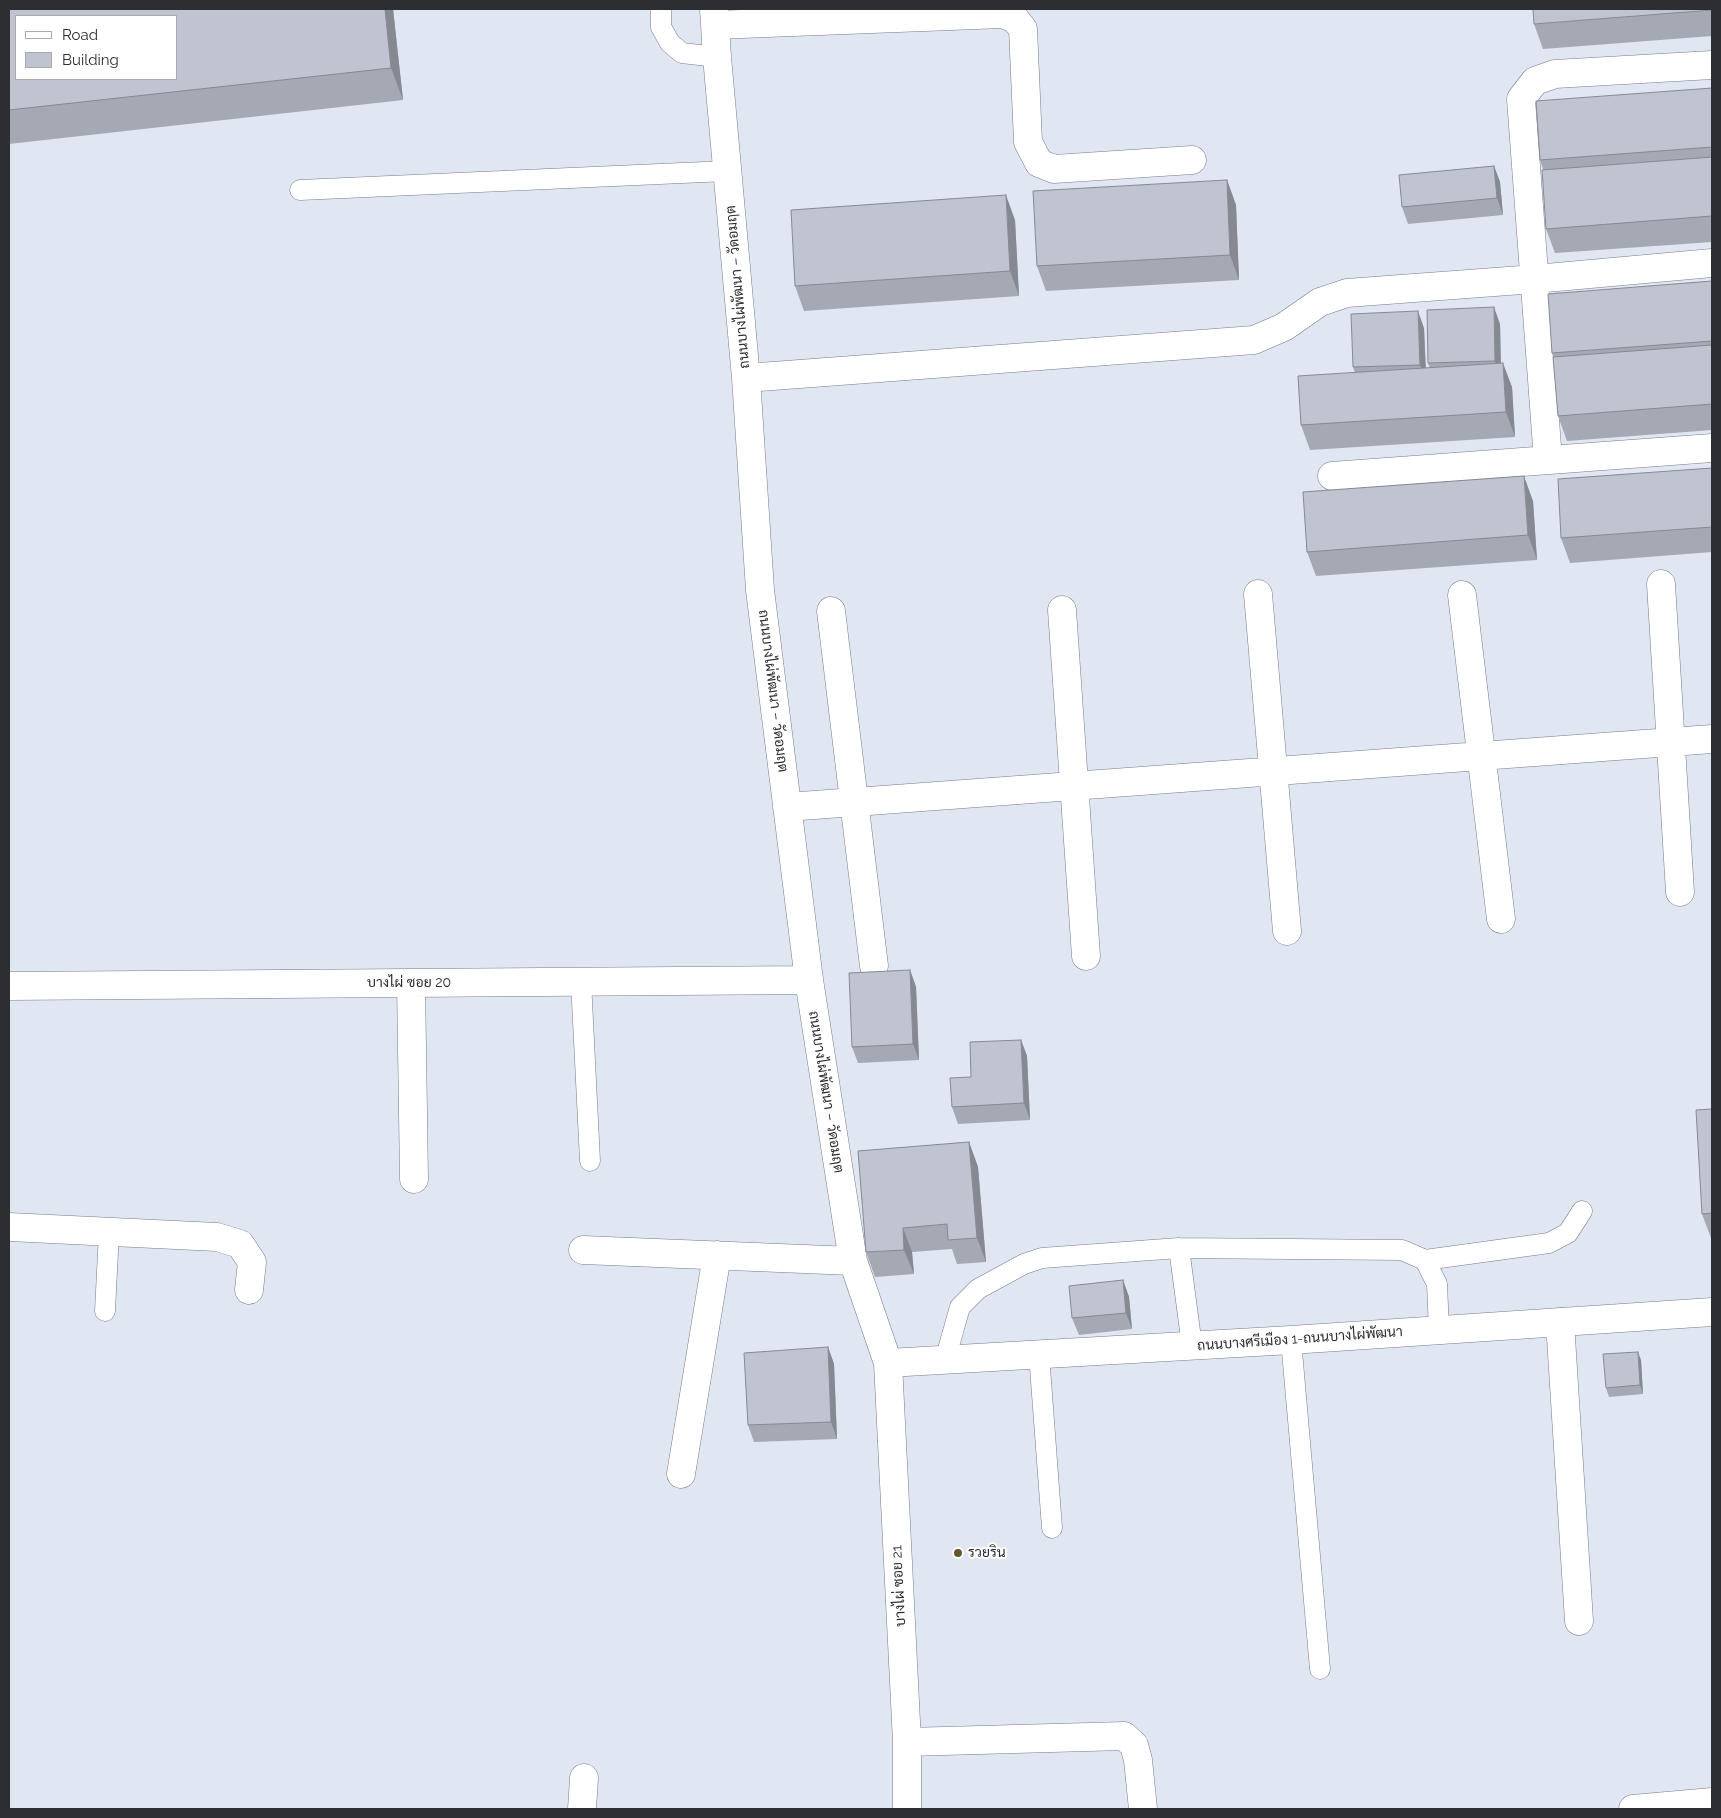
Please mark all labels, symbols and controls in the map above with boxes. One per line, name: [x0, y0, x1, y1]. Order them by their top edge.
legend: [15, 15, 178, 80]
text: Road: [62, 26, 98, 44]
text: Building: [62, 51, 119, 69]
street label: ถนนบางไผ่พัฒนา – วัดอมฤต: [722, 205, 754, 369]
street label: ถนนบางไผ่พัฒนา – วัดอมฤต: [755, 609, 791, 773]
street label: บางไผ่ ซอย 20: [367, 975, 451, 991]
street label: ถนนบางไผ่พัฒนา – วัดอมฤต: [805, 1010, 847, 1174]
street label: ถนนบางศรีเมือง 1-ถนนบางไผ่พัฒนา: [1197, 1323, 1403, 1355]
street label: บางไผ่ ซอย 21: [888, 1545, 910, 1627]
place label: รวยริน: [968, 1545, 1006, 1561]
marker: รวยริน: [952, 1547, 964, 1559]

